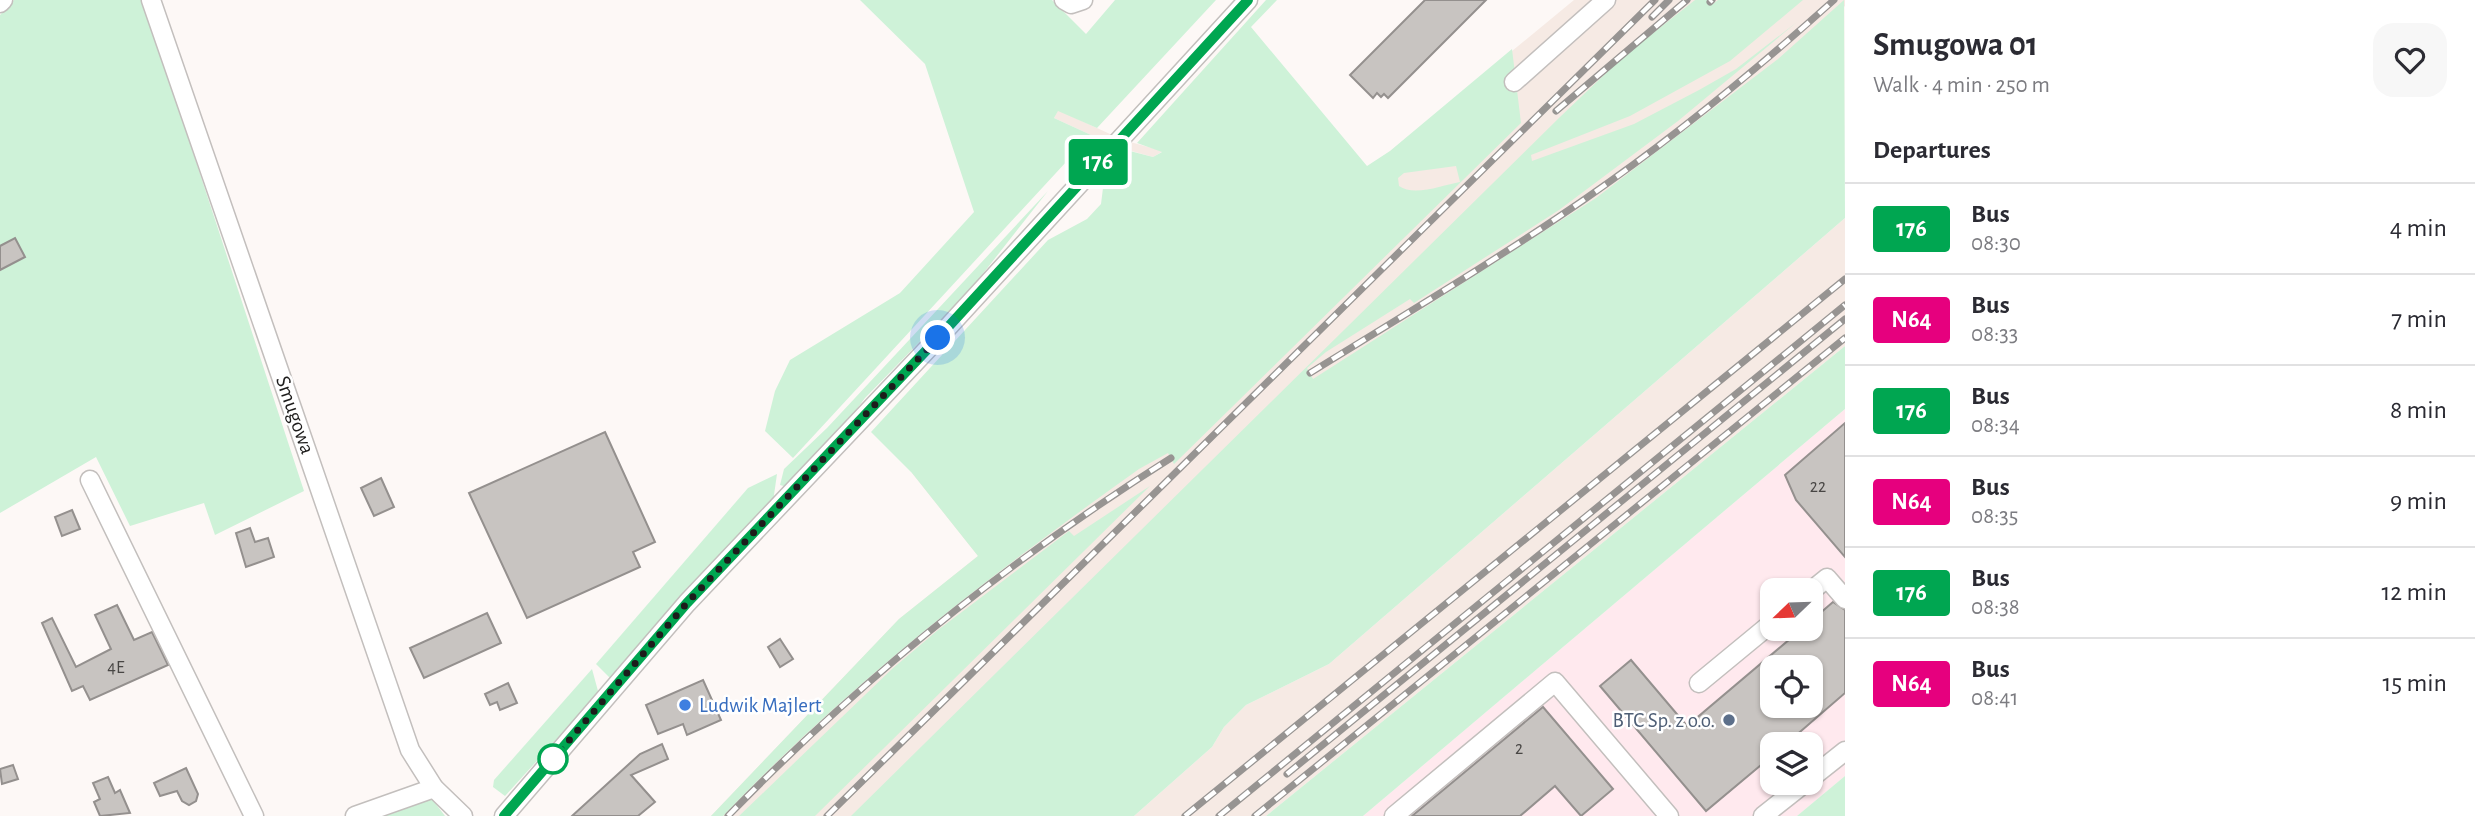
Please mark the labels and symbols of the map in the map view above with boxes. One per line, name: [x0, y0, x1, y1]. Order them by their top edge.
line badge: 176: [1058, 139, 1138, 185]
your location: [920, 320, 955, 355]
street label: Smugowa: [272, 373, 318, 457]
house number: 22: [1810, 478, 1826, 496]
north arrow: [1760, 578, 1824, 640]
house number: 4E: [107, 659, 125, 677]
place label: Ludwik Majlert: [699, 695, 822, 716]
marker: Ludwik Majlert: [677, 697, 693, 713]
place label: BTC Sp. z o.o.: [1613, 710, 1715, 731]
marker: BTC Sp. z o.o.: [1721, 712, 1737, 728]
house number: 2: [1515, 740, 1523, 758]
unlabelled marker: [538, 744, 568, 774]

